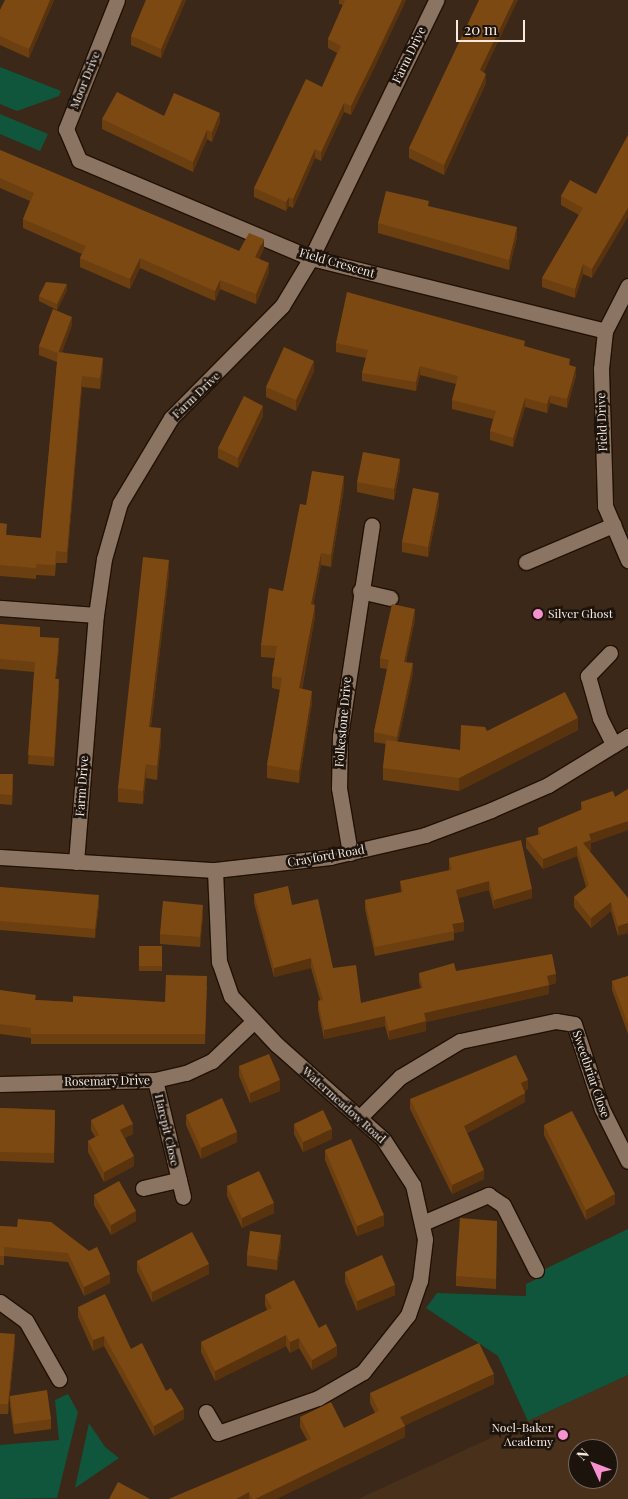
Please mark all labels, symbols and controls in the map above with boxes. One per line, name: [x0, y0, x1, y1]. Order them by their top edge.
scale bar: [458, 10, 527, 42]
text: 20 m: [464, 19, 497, 39]
street label: Farm Drive: [389, 24, 429, 86]
street label: Moor Drive: [67, 49, 103, 111]
street label: Field Crescent: [298, 245, 376, 281]
street label: Farm Drive: [169, 369, 223, 421]
street label: Field Drive: [594, 392, 610, 452]
place label: Silver Ghost: [548, 607, 613, 621]
marker: Silver Ghost: [532, 608, 544, 620]
street label: Folkestone Drive: [332, 676, 354, 768]
street label: Farm Drive: [73, 755, 91, 817]
street label: Crayford Road: [286, 842, 366, 870]
street label: Sweetbriar Close: [569, 1028, 613, 1120]
street label: Watermeadow Road: [299, 1064, 389, 1146]
street label: Rosemary Drive: [64, 1073, 150, 1089]
street label: Harepit Close: [152, 1093, 182, 1167]
place label: Noel-Baker Academy: [492, 1421, 553, 1449]
marker: Noel-Baker Academy: [557, 1429, 569, 1441]
north arrow: [568, 1439, 618, 1489]
text: N: [572, 1444, 593, 1464]

